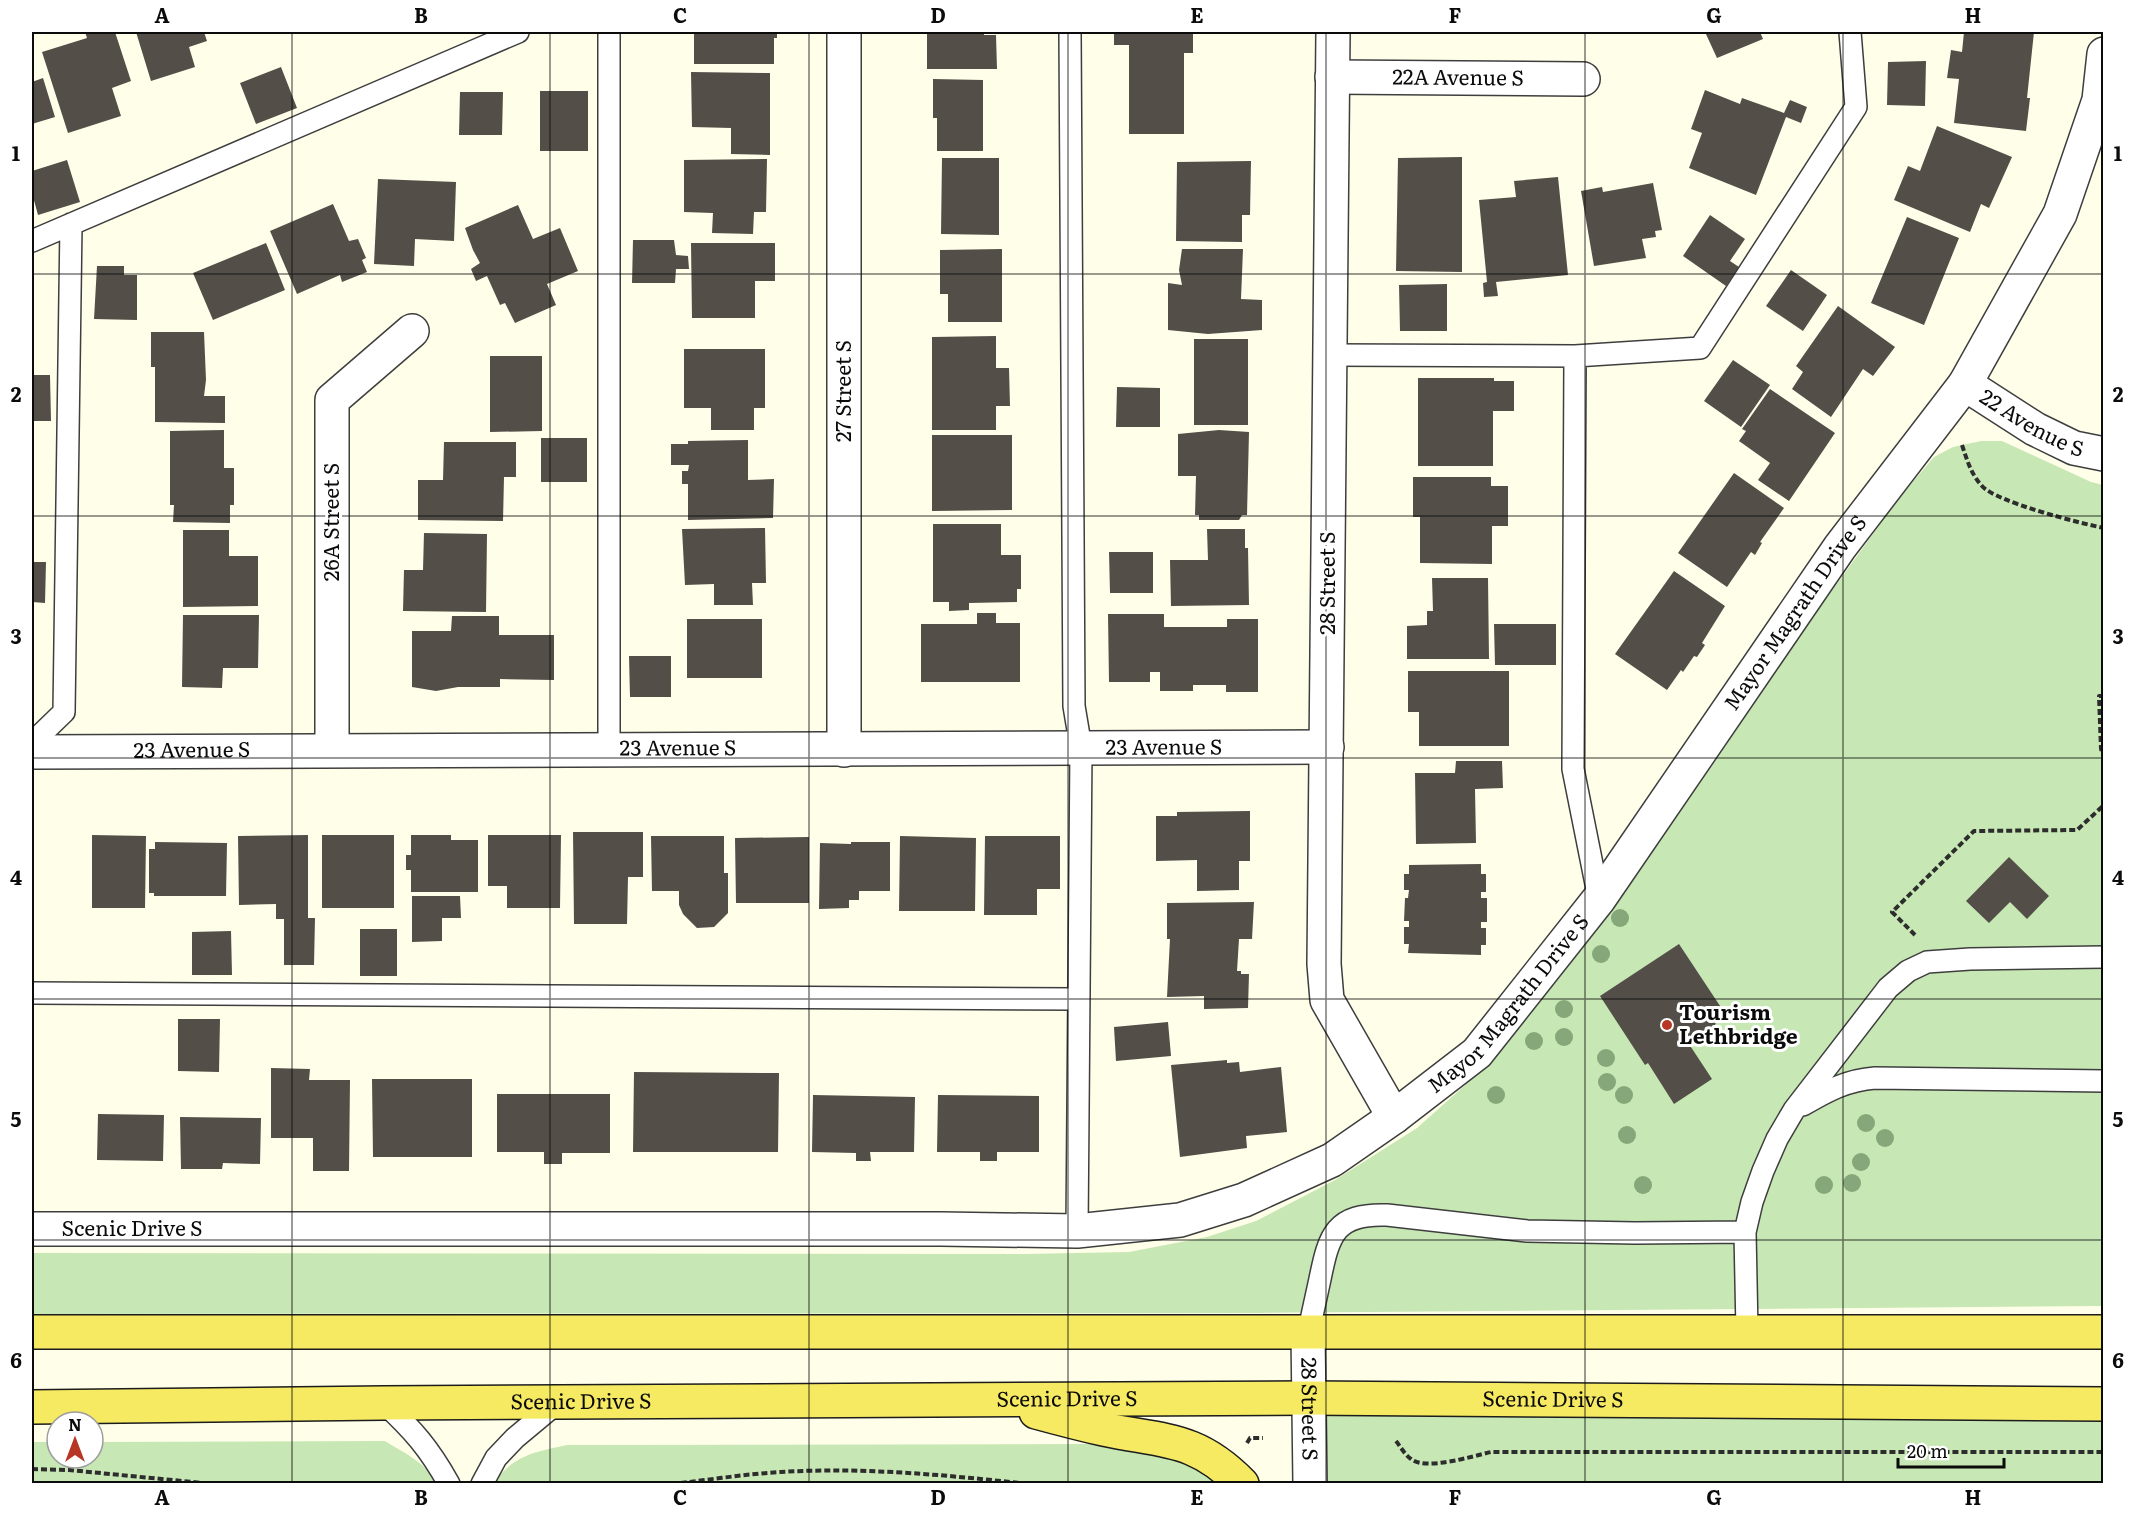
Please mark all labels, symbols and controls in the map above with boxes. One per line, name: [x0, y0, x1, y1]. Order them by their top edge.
text: A: [154, 0, 170, 29]
text: B: [414, 0, 428, 29]
text: C: [673, 0, 687, 29]
text: D: [930, 0, 946, 29]
text: E: [1190, 0, 1204, 29]
text: F: [1449, 0, 1462, 29]
text: G: [1706, 0, 1722, 29]
text: H: [1965, 0, 1981, 29]
street label: 22A Avenue S: [1392, 59, 1524, 92]
text: 1: [12, 137, 20, 167]
text: 1: [2114, 137, 2122, 167]
street label: 27 Street S: [826, 340, 857, 442]
text: 2: [11, 378, 22, 408]
text: 2: [2113, 378, 2124, 408]
street label: 22 Avenue S: [1975, 380, 2087, 463]
street label: 26A Street S: [314, 463, 345, 581]
street label: Mayor Magrath Drive S: [1715, 507, 1872, 716]
street label: 28 Street S: [1310, 531, 1341, 635]
text: 3: [10, 620, 22, 650]
text: 3: [2112, 620, 2124, 650]
street label: 23 Avenue S: [1106, 729, 1222, 761]
street label: 23 Avenue S: [620, 730, 736, 761]
street label: 23 Avenue S: [133, 732, 250, 764]
text: 4: [10, 861, 22, 891]
text: 4: [2112, 861, 2124, 891]
street label: Mayor Magrath Drive S: [1420, 906, 1595, 1099]
place label: Tourism Lethbridge: [1679, 995, 1798, 1050]
marker: Tourism Lethbridge: [1660, 1018, 1674, 1032]
text: 5: [11, 1103, 22, 1133]
text: 5: [2113, 1103, 2124, 1133]
street label: Scenic Drive S: [61, 1211, 203, 1242]
text: 6: [10, 1344, 22, 1374]
text: 6: [2112, 1344, 2124, 1374]
street label: 28 Street S: [1295, 1357, 1328, 1461]
street label: Scenic Drive S: [996, 1381, 1138, 1413]
street label: Scenic Drive S: [1482, 1381, 1624, 1413]
street label: Scenic Drive S: [510, 1384, 652, 1415]
north arrow: [45, 1410, 105, 1470]
text: N: [68, 1412, 82, 1436]
scale bar: [1898, 1431, 2004, 1469]
text: 20 m: [1907, 1437, 1948, 1464]
text: A: [154, 1481, 170, 1511]
text: B: [414, 1481, 428, 1511]
text: C: [673, 1481, 687, 1511]
text: D: [930, 1481, 946, 1511]
text: E: [1190, 1481, 1204, 1511]
text: F: [1449, 1481, 1462, 1511]
text: G: [1706, 1481, 1722, 1511]
text: H: [1965, 1481, 1981, 1511]

